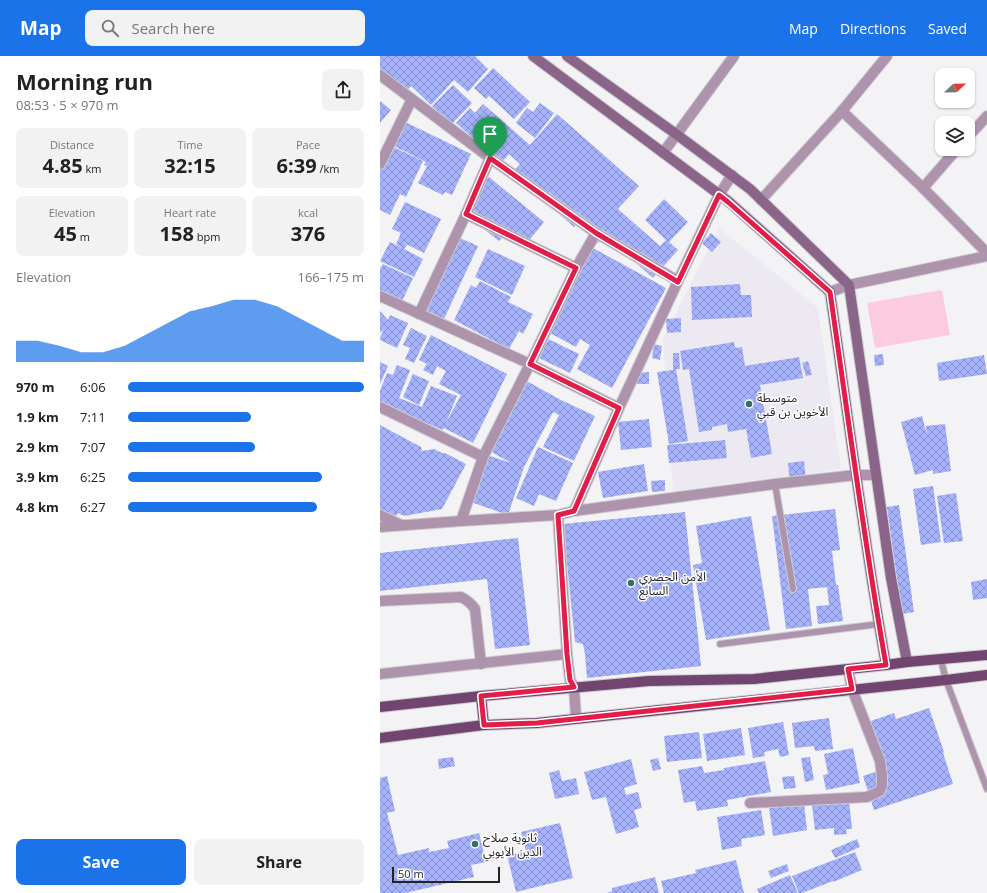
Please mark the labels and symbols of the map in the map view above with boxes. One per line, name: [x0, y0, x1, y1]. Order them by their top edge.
north arrow: [935, 68, 975, 108]
pin: [473, 117, 507, 158]
place label: متوسطة الأخوين بن قبي: [757, 389, 829, 421]
marker: متوسطة الأخوين بن قبي: [744, 399, 754, 409]
place label: الأمن الحضري السابع: [639, 568, 706, 600]
marker: الأمن الحضري السابع: [626, 578, 636, 588]
place label: ثانوية صلاح الدين الأيوبي: [483, 829, 542, 861]
marker: ثانوية صلاح الدين الأيوبي: [470, 839, 480, 849]
scale bar: [392, 865, 500, 884]

